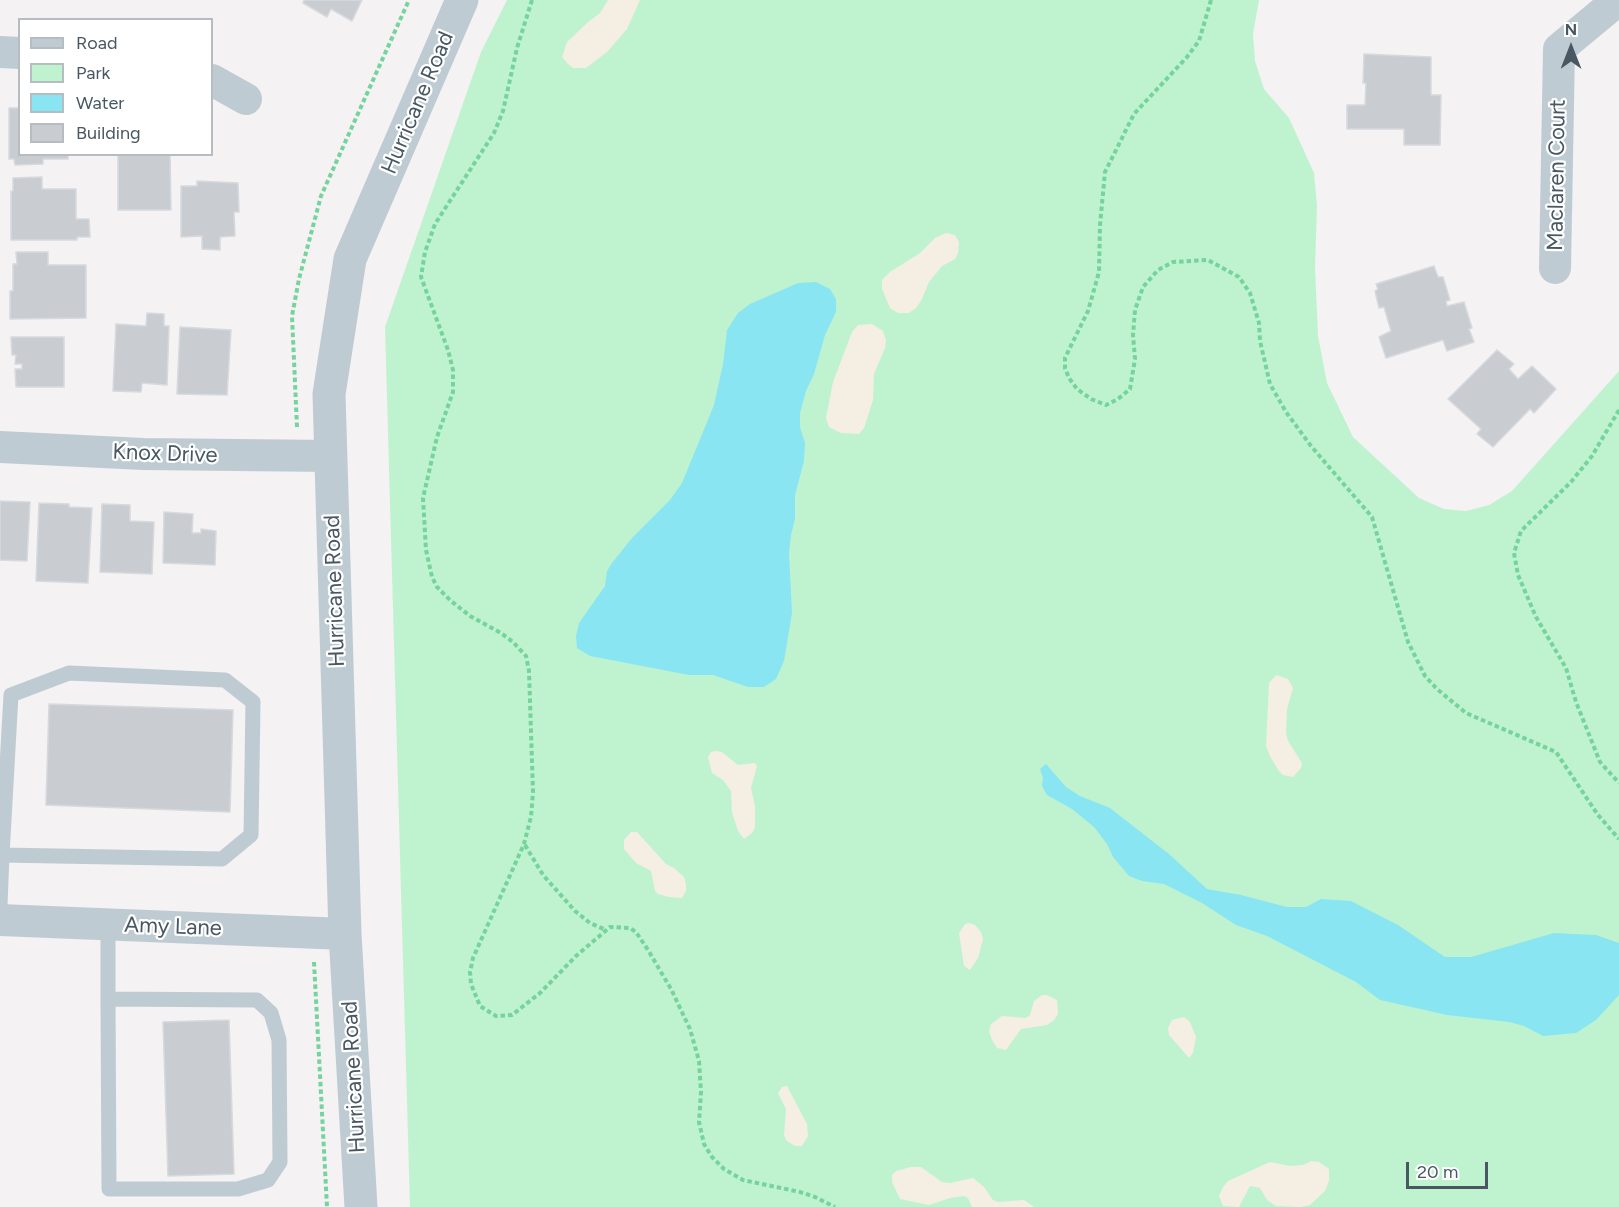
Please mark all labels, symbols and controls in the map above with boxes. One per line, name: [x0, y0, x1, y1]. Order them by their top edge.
legend: [18, 18, 213, 156]
north arrow: [1541, 18, 1601, 78]
text: N: [1565, 20, 1577, 39]
street label: Hurricane Road: [376, 28, 460, 178]
text: Road: [76, 32, 117, 54]
text: Park: [76, 62, 110, 84]
text: Water: [76, 92, 124, 114]
street label: Maclaren Court: [1542, 99, 1572, 251]
text: Building: [76, 122, 141, 144]
street label: Knox Drive: [112, 439, 218, 469]
street label: Hurricane Road: [319, 514, 351, 668]
street label: Amy Lane: [124, 912, 222, 942]
street label: Hurricane Road: [337, 1000, 371, 1154]
scale bar: [1409, 1150, 1492, 1188]
text: 20 m: [1417, 1161, 1458, 1183]

